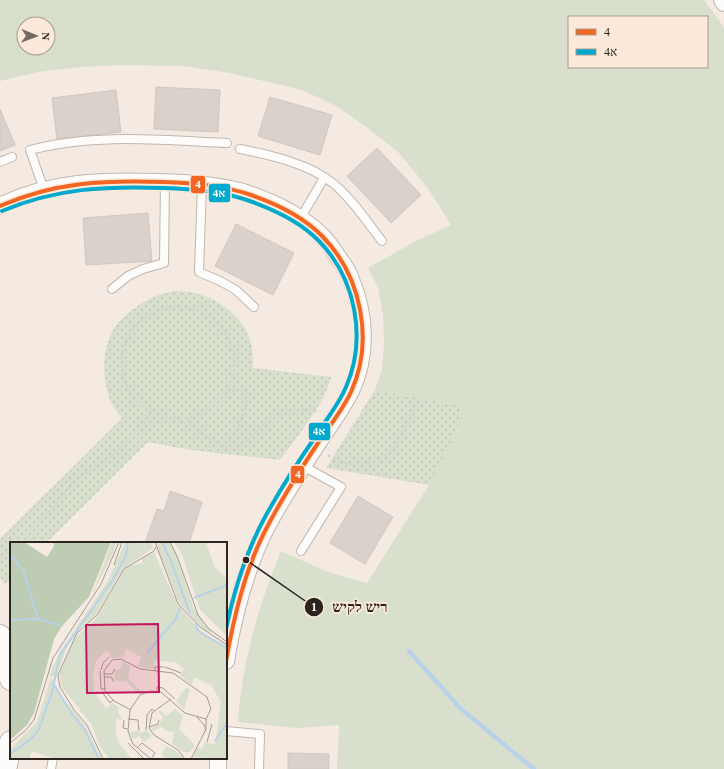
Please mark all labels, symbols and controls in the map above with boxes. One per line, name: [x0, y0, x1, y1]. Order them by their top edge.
north arrow: [16, 16, 56, 56]
legend: [568, 16, 708, 68]
text: 4: [604, 25, 610, 39]
text: N: [40, 32, 52, 40]
text: 4א: [604, 45, 617, 59]
line badge: 4: [190, 175, 206, 194]
text: 4: [195, 178, 201, 190]
line badge: 4א: [208, 183, 231, 203]
text: 4א: [213, 187, 225, 199]
line badge: 4א: [308, 422, 331, 441]
text: 4א: [313, 425, 325, 437]
line badge: 4: [290, 465, 305, 484]
text: 4: [295, 468, 301, 480]
inset map: [10, 542, 227, 759]
callout: ריש לקיש: [304, 593, 396, 620]
text: ריש לקיש: [332, 599, 388, 615]
text: 1: [311, 600, 317, 614]

